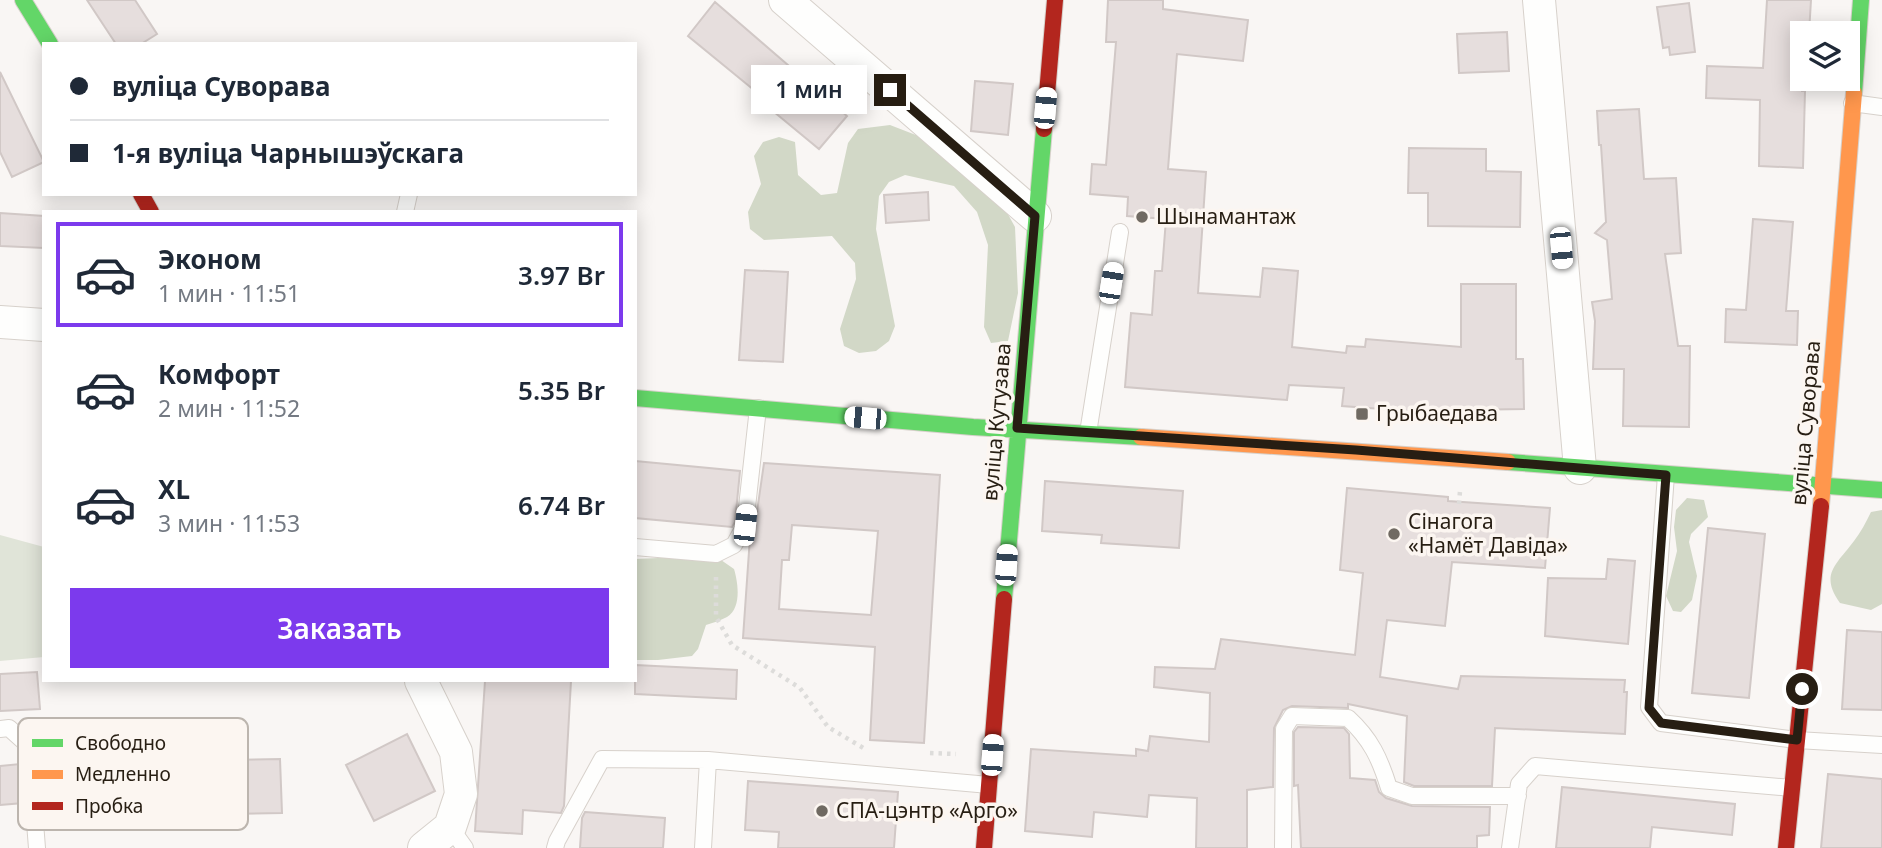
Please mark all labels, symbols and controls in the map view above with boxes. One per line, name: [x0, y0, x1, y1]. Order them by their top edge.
map controls: [1790, 21, 1860, 91]
button: layers: [1790, 21, 1860, 91]
callout: 1 мин: [750, 66, 866, 114]
text: вуліца Суворава: [112, 68, 330, 104]
text: 1 мин: [775, 73, 843, 105]
route end: [874, 74, 906, 106]
car: [1033, 86, 1058, 130]
text: 1-я вуліца Чарнышэўскага: [112, 135, 464, 171]
place label: Шынамантаж: [1156, 202, 1296, 230]
marker: Шынамантаж: [1134, 209, 1150, 225]
car: [1549, 226, 1574, 270]
text: Эконом: [158, 241, 262, 277]
icon: car: [74, 243, 137, 306]
text: 3.97 Br: [518, 257, 605, 293]
car: [1098, 261, 1125, 305]
text: 1 мин · 11:51: [158, 277, 300, 309]
street label: вуліца Суворава: [1784, 339, 1826, 507]
street label: вуліца Кутузава: [975, 342, 1017, 502]
text: Комфорт: [158, 356, 280, 392]
icon: car: [74, 358, 137, 421]
text: 5.35 Br: [518, 372, 605, 408]
text: 2 мин · 11:52: [158, 392, 300, 424]
place label: Грыбаедава: [1376, 399, 1498, 427]
car: [844, 406, 887, 430]
marker: Грыбаедава: [1354, 406, 1370, 422]
text: XL: [158, 471, 190, 507]
icon: car: [74, 473, 137, 536]
text: 6.74 Br: [518, 487, 605, 523]
car: [733, 503, 758, 547]
text: 3 мин · 11:53: [158, 507, 300, 539]
place label: Сінагога «Намёт Давіда»: [1408, 507, 1568, 559]
marker: Сінагога «Намёт Давіда»: [1386, 526, 1402, 542]
car: [995, 543, 1018, 587]
button: Заказать: [70, 588, 609, 668]
route start: [1786, 673, 1818, 705]
legend: [18, 718, 248, 830]
text: Свободно: [75, 730, 166, 756]
car: [981, 733, 1004, 777]
text: Медленно: [75, 761, 171, 787]
text: Пробка: [75, 793, 143, 819]
place label: СПА-цэнтр «Арго»: [836, 796, 1018, 824]
marker: СПА-цэнтр «Арго»: [814, 803, 830, 819]

